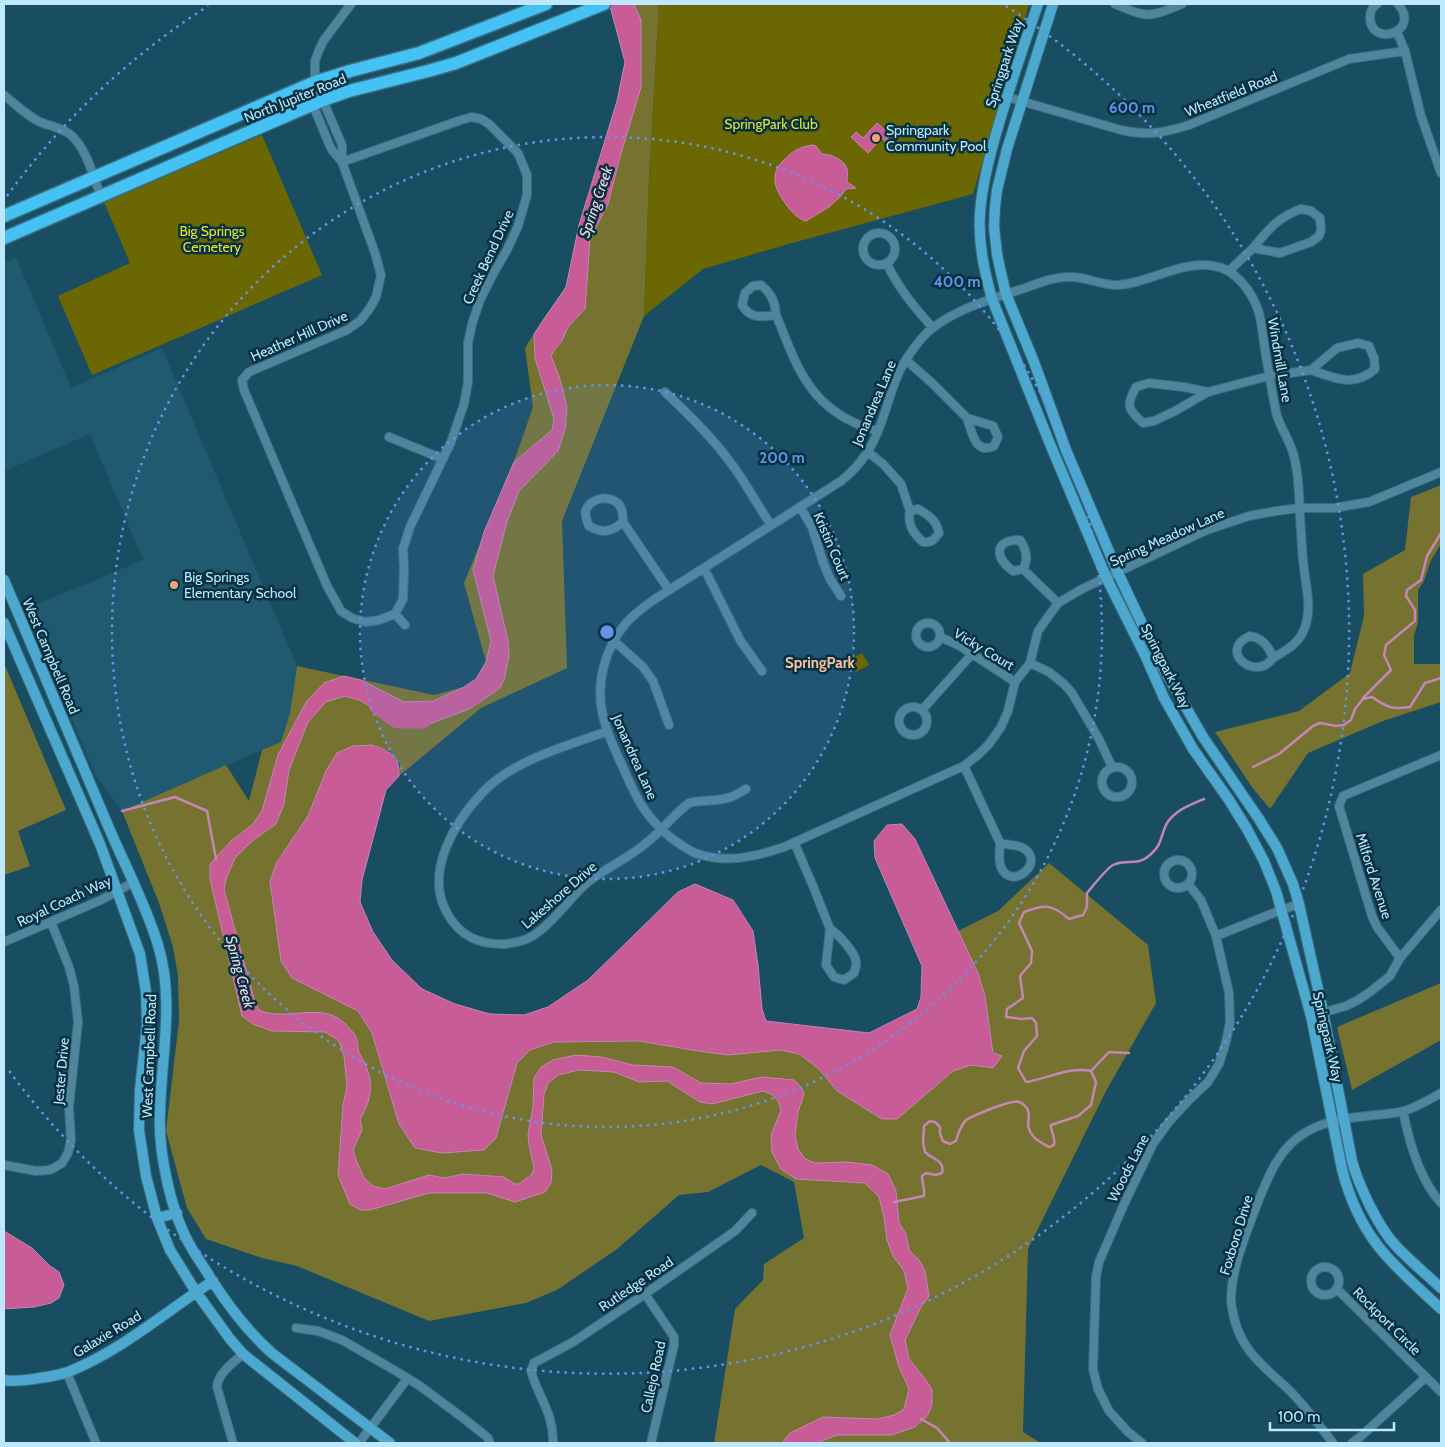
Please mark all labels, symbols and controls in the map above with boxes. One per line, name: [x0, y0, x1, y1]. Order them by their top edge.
street label: Springpark Way: [981, 16, 1027, 110]
street label: Wheatfield Road: [1182, 67, 1280, 121]
street label: North Jupiter Road: [241, 69, 349, 127]
text: 600 m: [1109, 99, 1155, 117]
park label: SpringPark Club: [724, 115, 818, 133]
place label: Springpark Community Pool: [886, 121, 987, 155]
marker: Springpark Community Pool: [870, 132, 882, 144]
water label: Spring Creek: [575, 163, 617, 240]
street label: Creek Bend Drive: [458, 207, 518, 307]
park label: Big Springs Cemetery: [179, 222, 245, 256]
text: 400 m: [934, 273, 980, 291]
street label: Heather Hill Drive: [248, 307, 350, 365]
street label: Windmill Lane: [1264, 316, 1296, 404]
street label: Jonandrea Lane: [848, 357, 900, 449]
text: 200 m: [759, 449, 805, 467]
street label: Spring Meadow Lane: [1107, 504, 1227, 570]
street label: Kristin Court: [810, 509, 855, 583]
place label: Big Springs Elementary School: [184, 568, 297, 602]
marker: Big Springs Elementary School: [168, 579, 180, 591]
street label: West Campbell Road: [18, 595, 84, 717]
street label: Springpark Way: [1137, 621, 1195, 711]
centre of rings: [598, 623, 616, 641]
street label: Vicky Court: [950, 624, 1018, 674]
district label: SpringPark: [785, 654, 856, 672]
street label: Jonandrea Lane: [608, 711, 662, 802]
street label: Milford Avenue: [1352, 831, 1396, 921]
street label: Lakeshore Drive: [518, 857, 600, 933]
street label: Royal Coach Way: [14, 871, 114, 931]
water label: Spring Creek: [222, 934, 258, 1011]
street label: Springpark Way: [1309, 990, 1347, 1084]
street label: West Campbell Road: [138, 994, 160, 1118]
street label: Jester Drive: [49, 1037, 73, 1106]
street label: Woods Lane: [1103, 1131, 1153, 1205]
street label: Foxboro Drive: [1215, 1193, 1257, 1277]
street label: Rutledge Road: [595, 1252, 677, 1316]
street label: Rockport Circle: [1349, 1283, 1425, 1359]
street label: Galaxie Road: [70, 1307, 144, 1361]
street label: Callejo Road: [637, 1339, 669, 1415]
scale bar: [1270, 1400, 1394, 1432]
text: 100 m: [1278, 1408, 1320, 1426]

